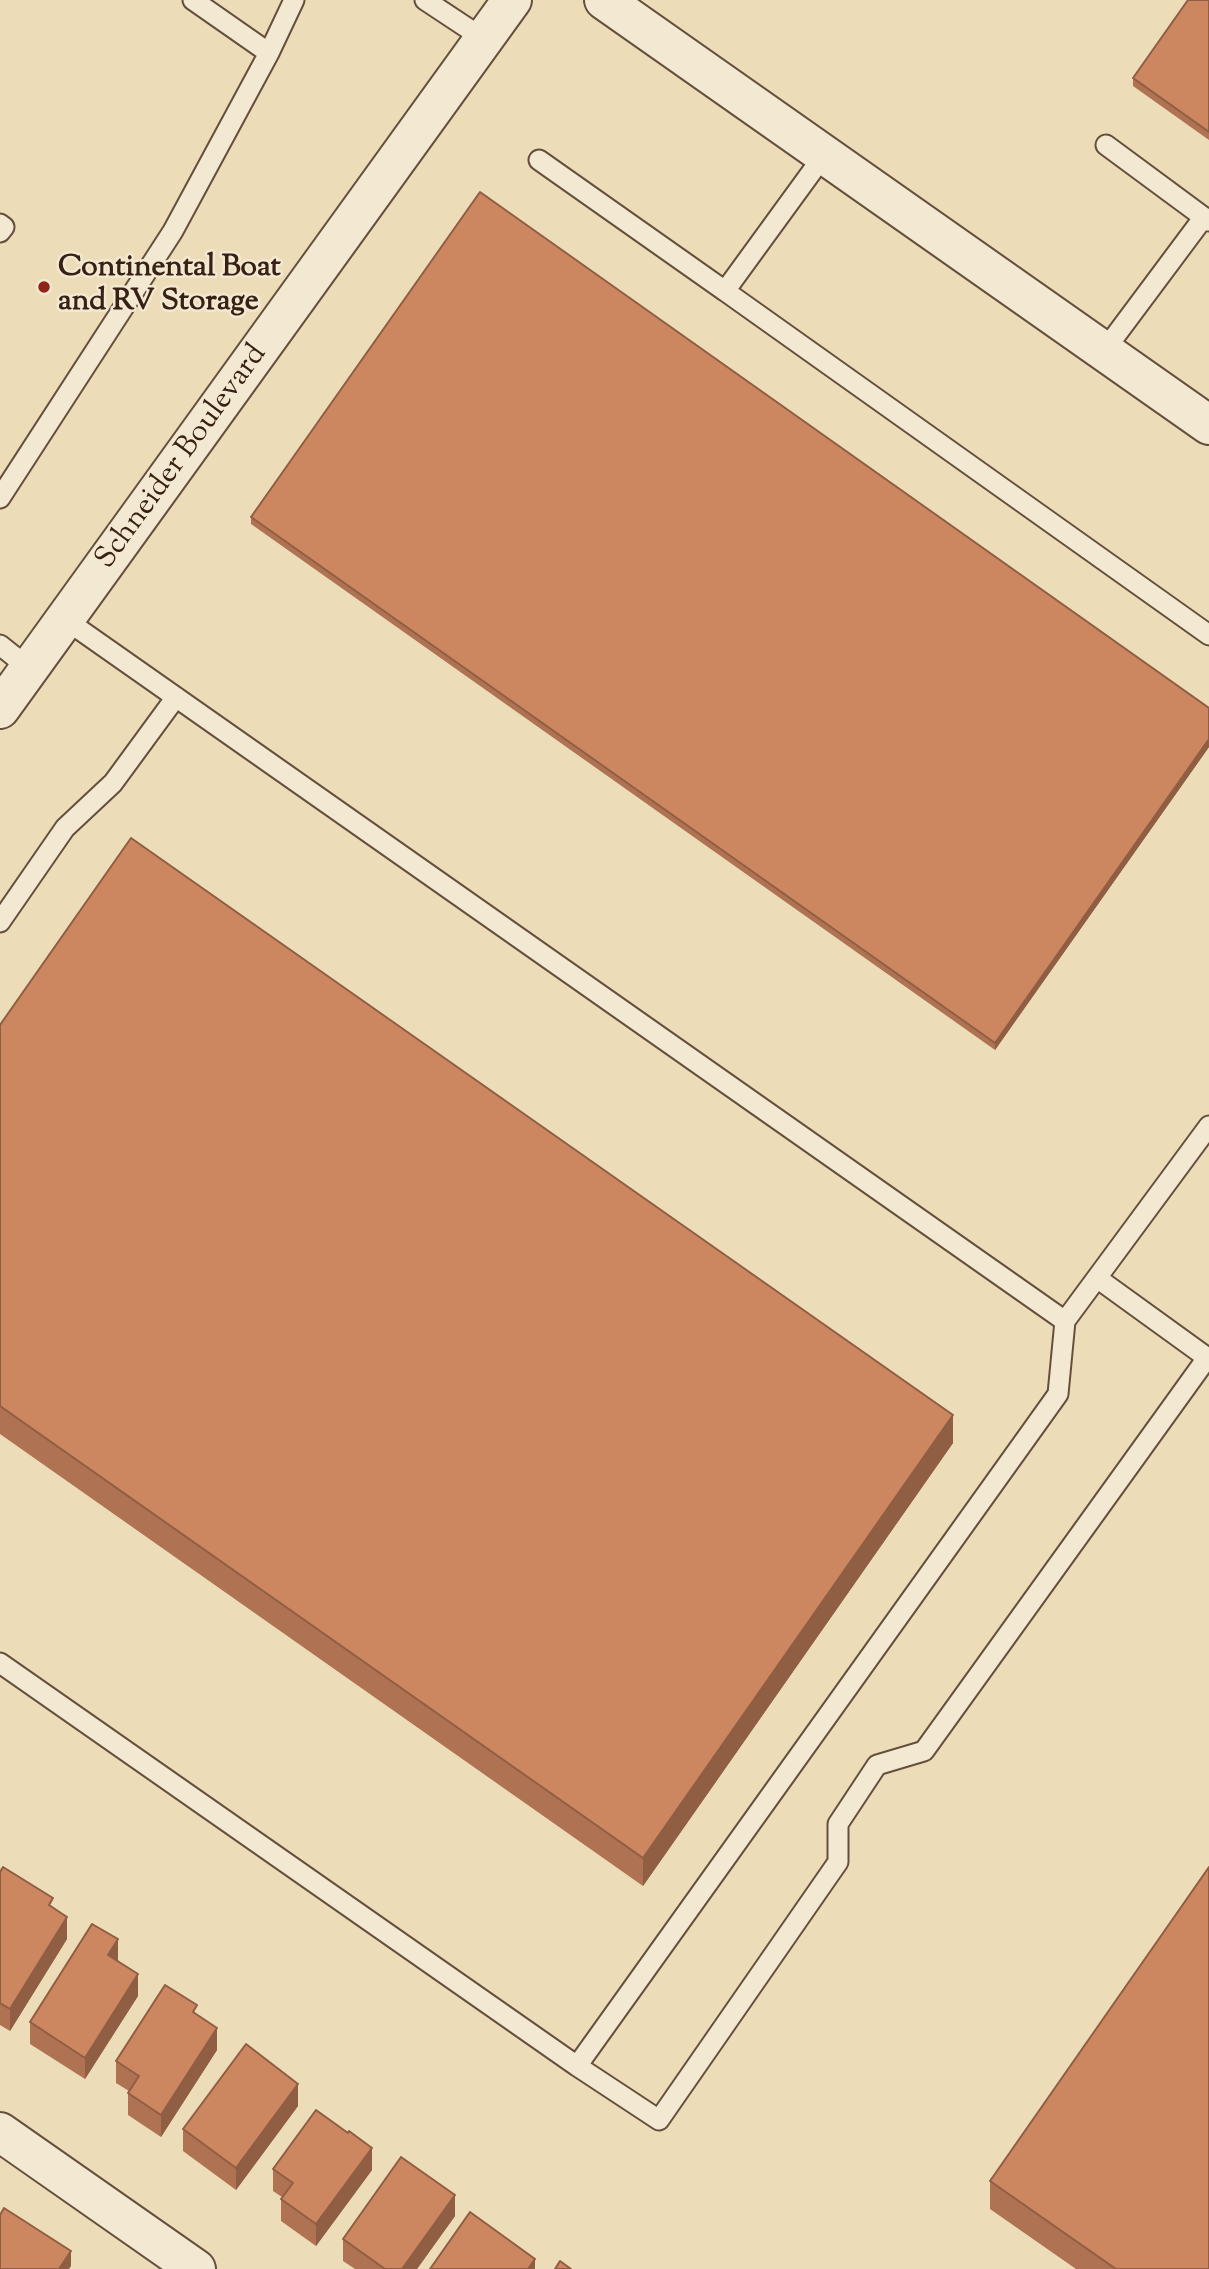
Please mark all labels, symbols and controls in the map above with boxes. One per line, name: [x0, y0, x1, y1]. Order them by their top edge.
place label: Continental Boat and RV Storage: [58, 252, 281, 322]
marker: Continental Boat and RV Storage: [36, 279, 52, 295]
street label: Schneider Boulevard: [90, 339, 276, 577]

